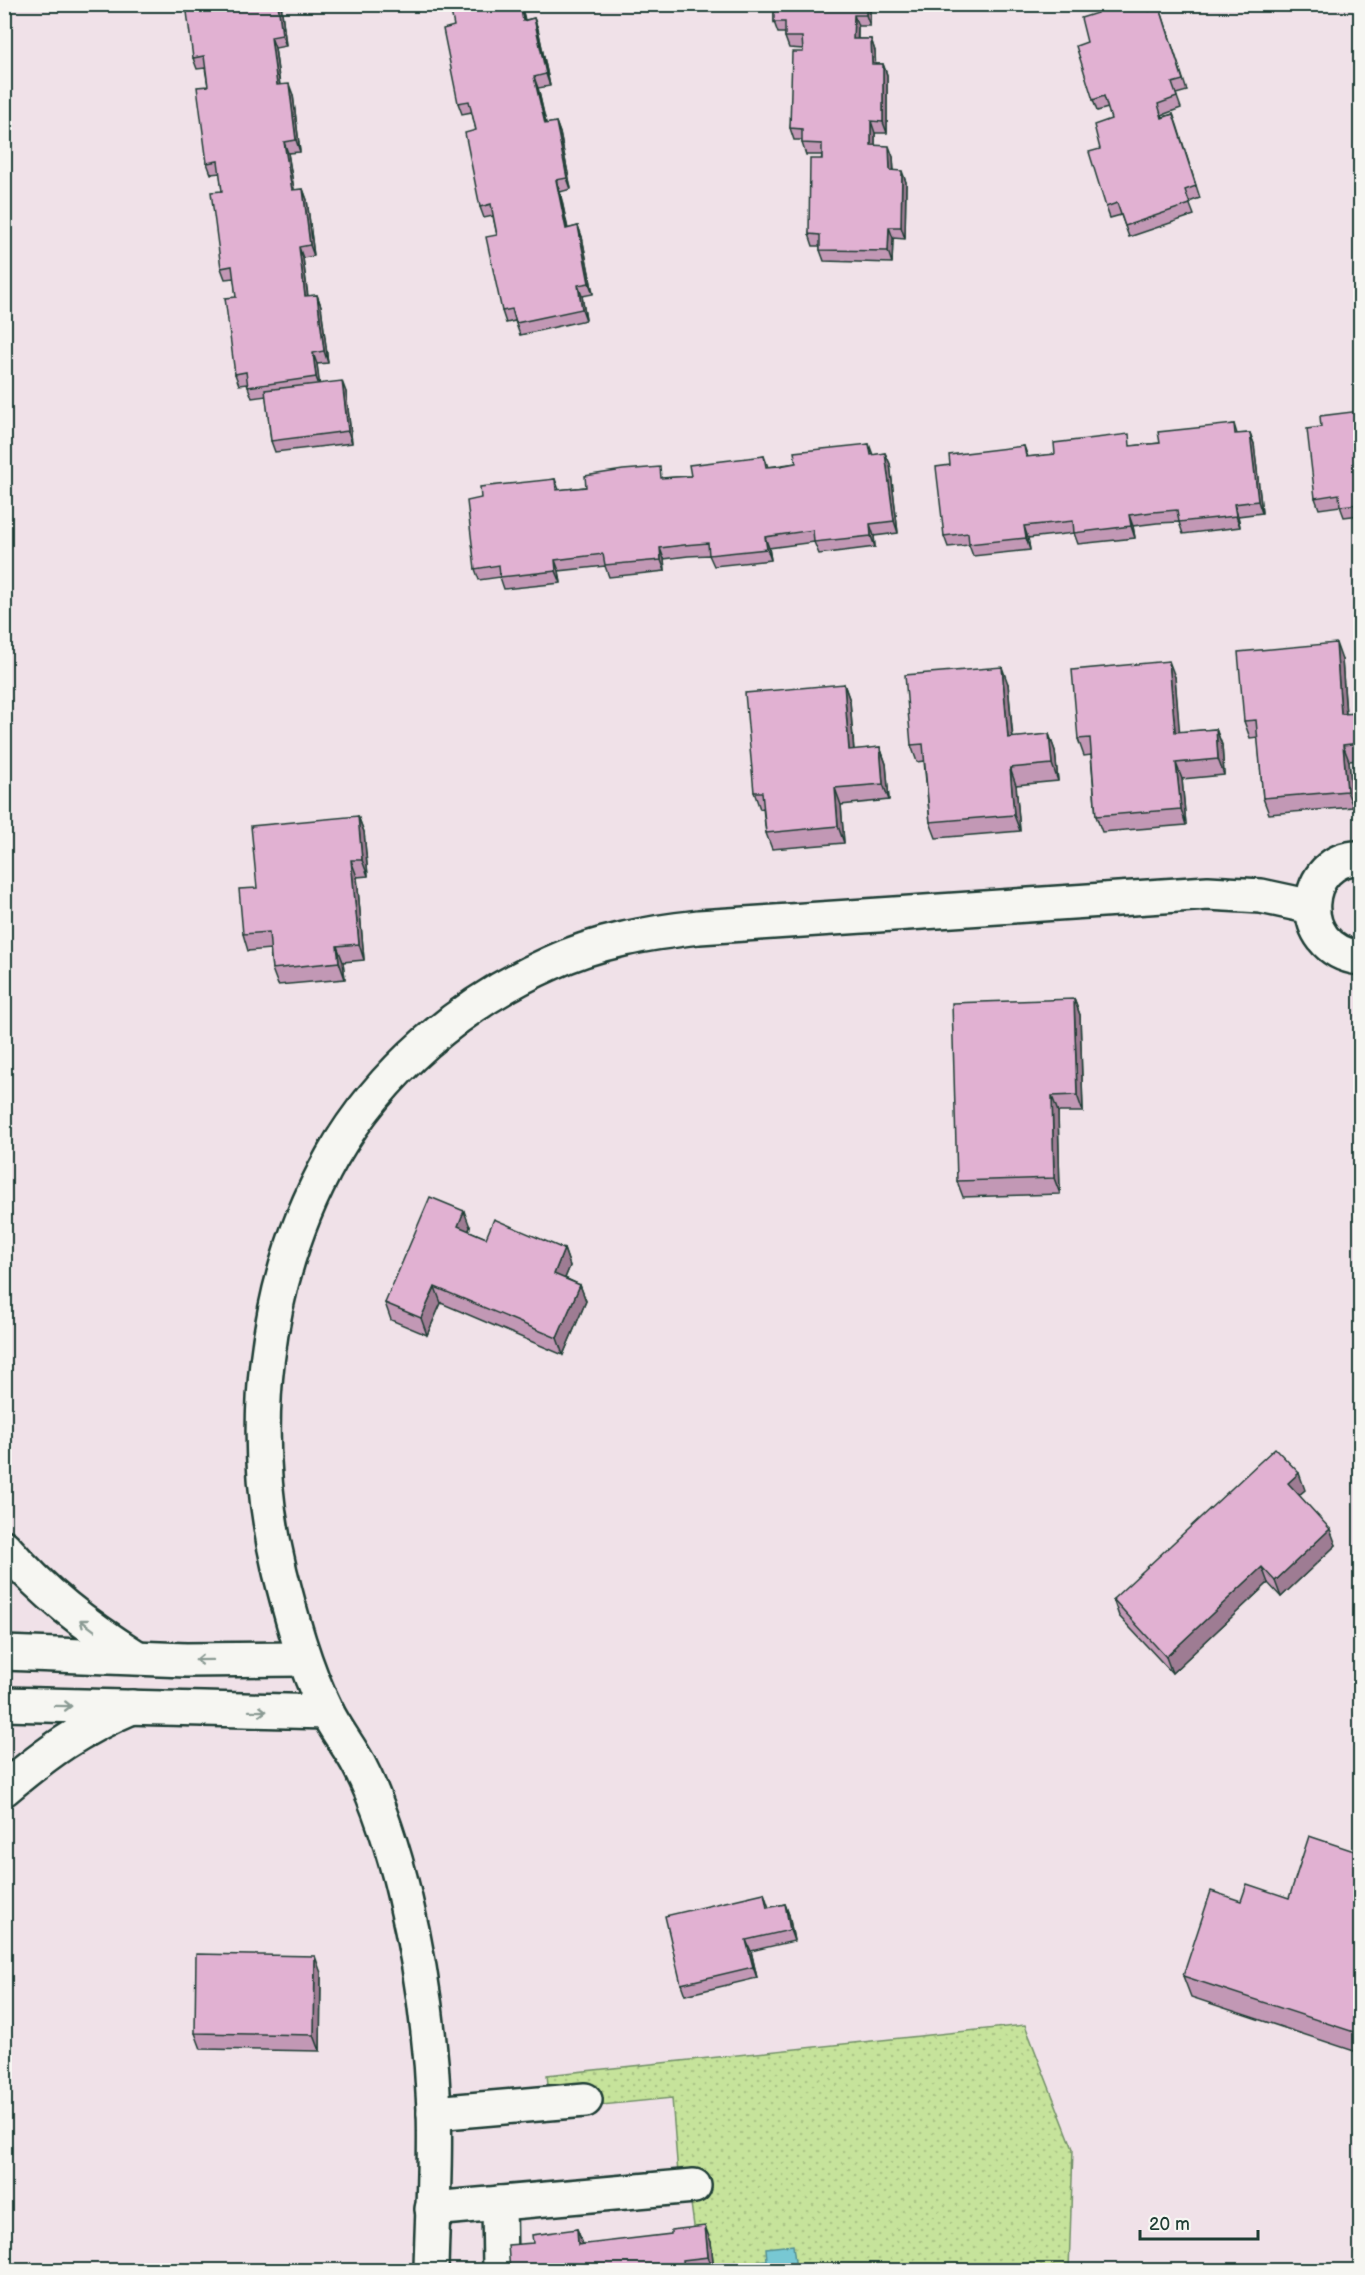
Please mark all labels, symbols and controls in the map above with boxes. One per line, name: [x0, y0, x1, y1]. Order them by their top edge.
one-way arrow: [79, 1619, 95, 1632]
one-way arrow: [194, 1654, 214, 1666]
one-way arrow: [52, 1700, 72, 1711]
one-way arrow: [247, 1705, 267, 1717]
scale bar: [1140, 2203, 1258, 2241]
text: 20 m: [1149, 2214, 1190, 2235]

